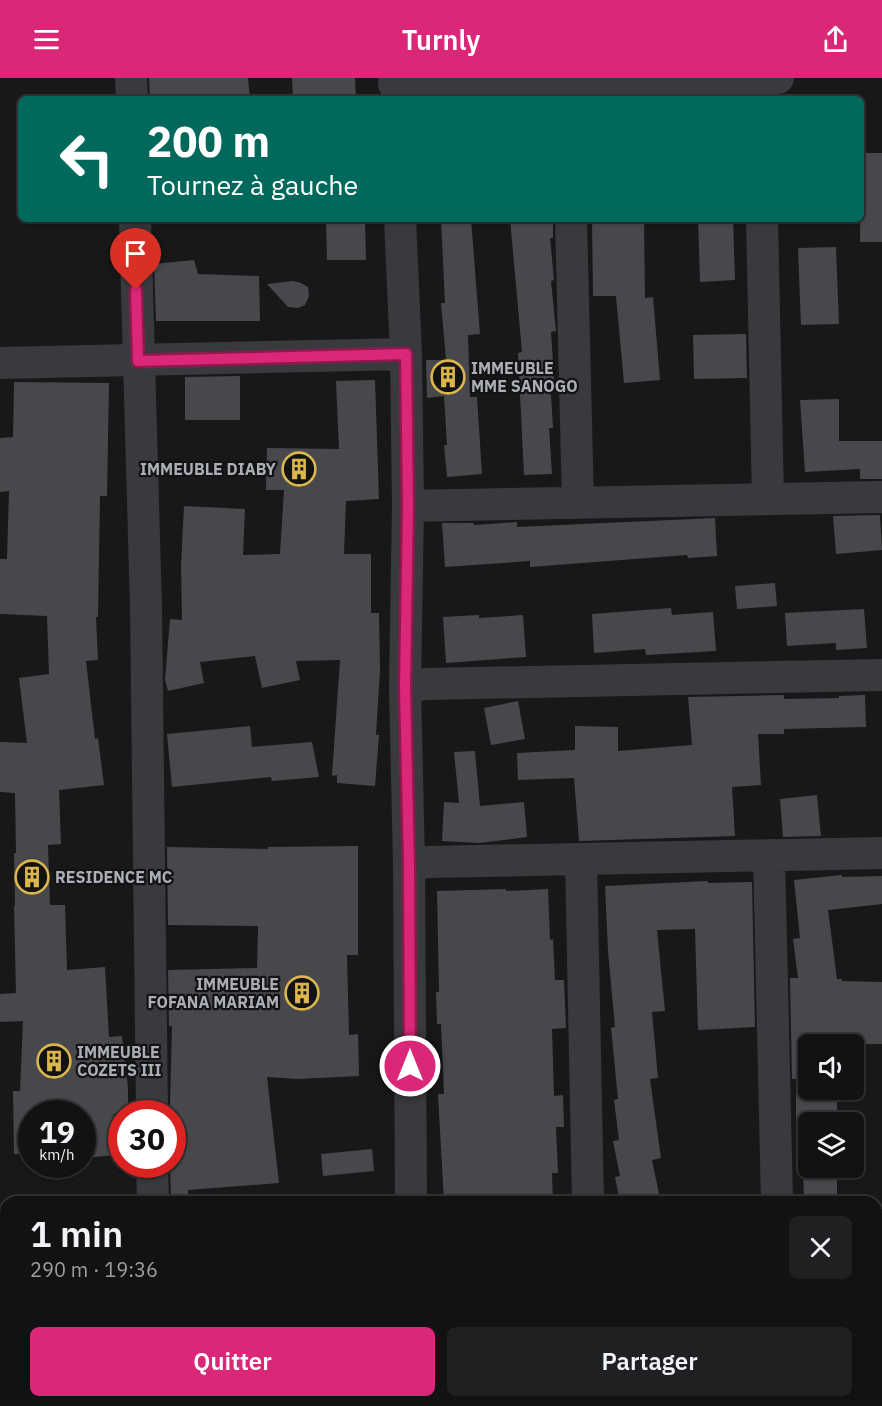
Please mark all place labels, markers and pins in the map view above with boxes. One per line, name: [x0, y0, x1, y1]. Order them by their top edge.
pin: [110, 228, 161, 290]
place label: IMMEUBLE MME SANOGO: [471, 358, 578, 396]
building icon: IMMEUBLE MME SANOGO: [430, 359, 466, 395]
building icon: IMMEUBLE DIABY: [281, 451, 317, 487]
place label: IMMEUBLE DIABY: [140, 459, 277, 479]
building icon: RESIDENCE MC: [14, 859, 50, 895]
place label: RESIDENCE MC: [55, 867, 172, 887]
place label: IMMEUBLE FOFANA MARIAM: [148, 974, 279, 1012]
building icon: IMMEUBLE FOFANA MARIAM: [284, 975, 320, 1011]
place label: IMMEUBLE COZETS III: [77, 1042, 162, 1080]
building icon: IMMEUBLE COZETS III: [36, 1043, 72, 1079]

